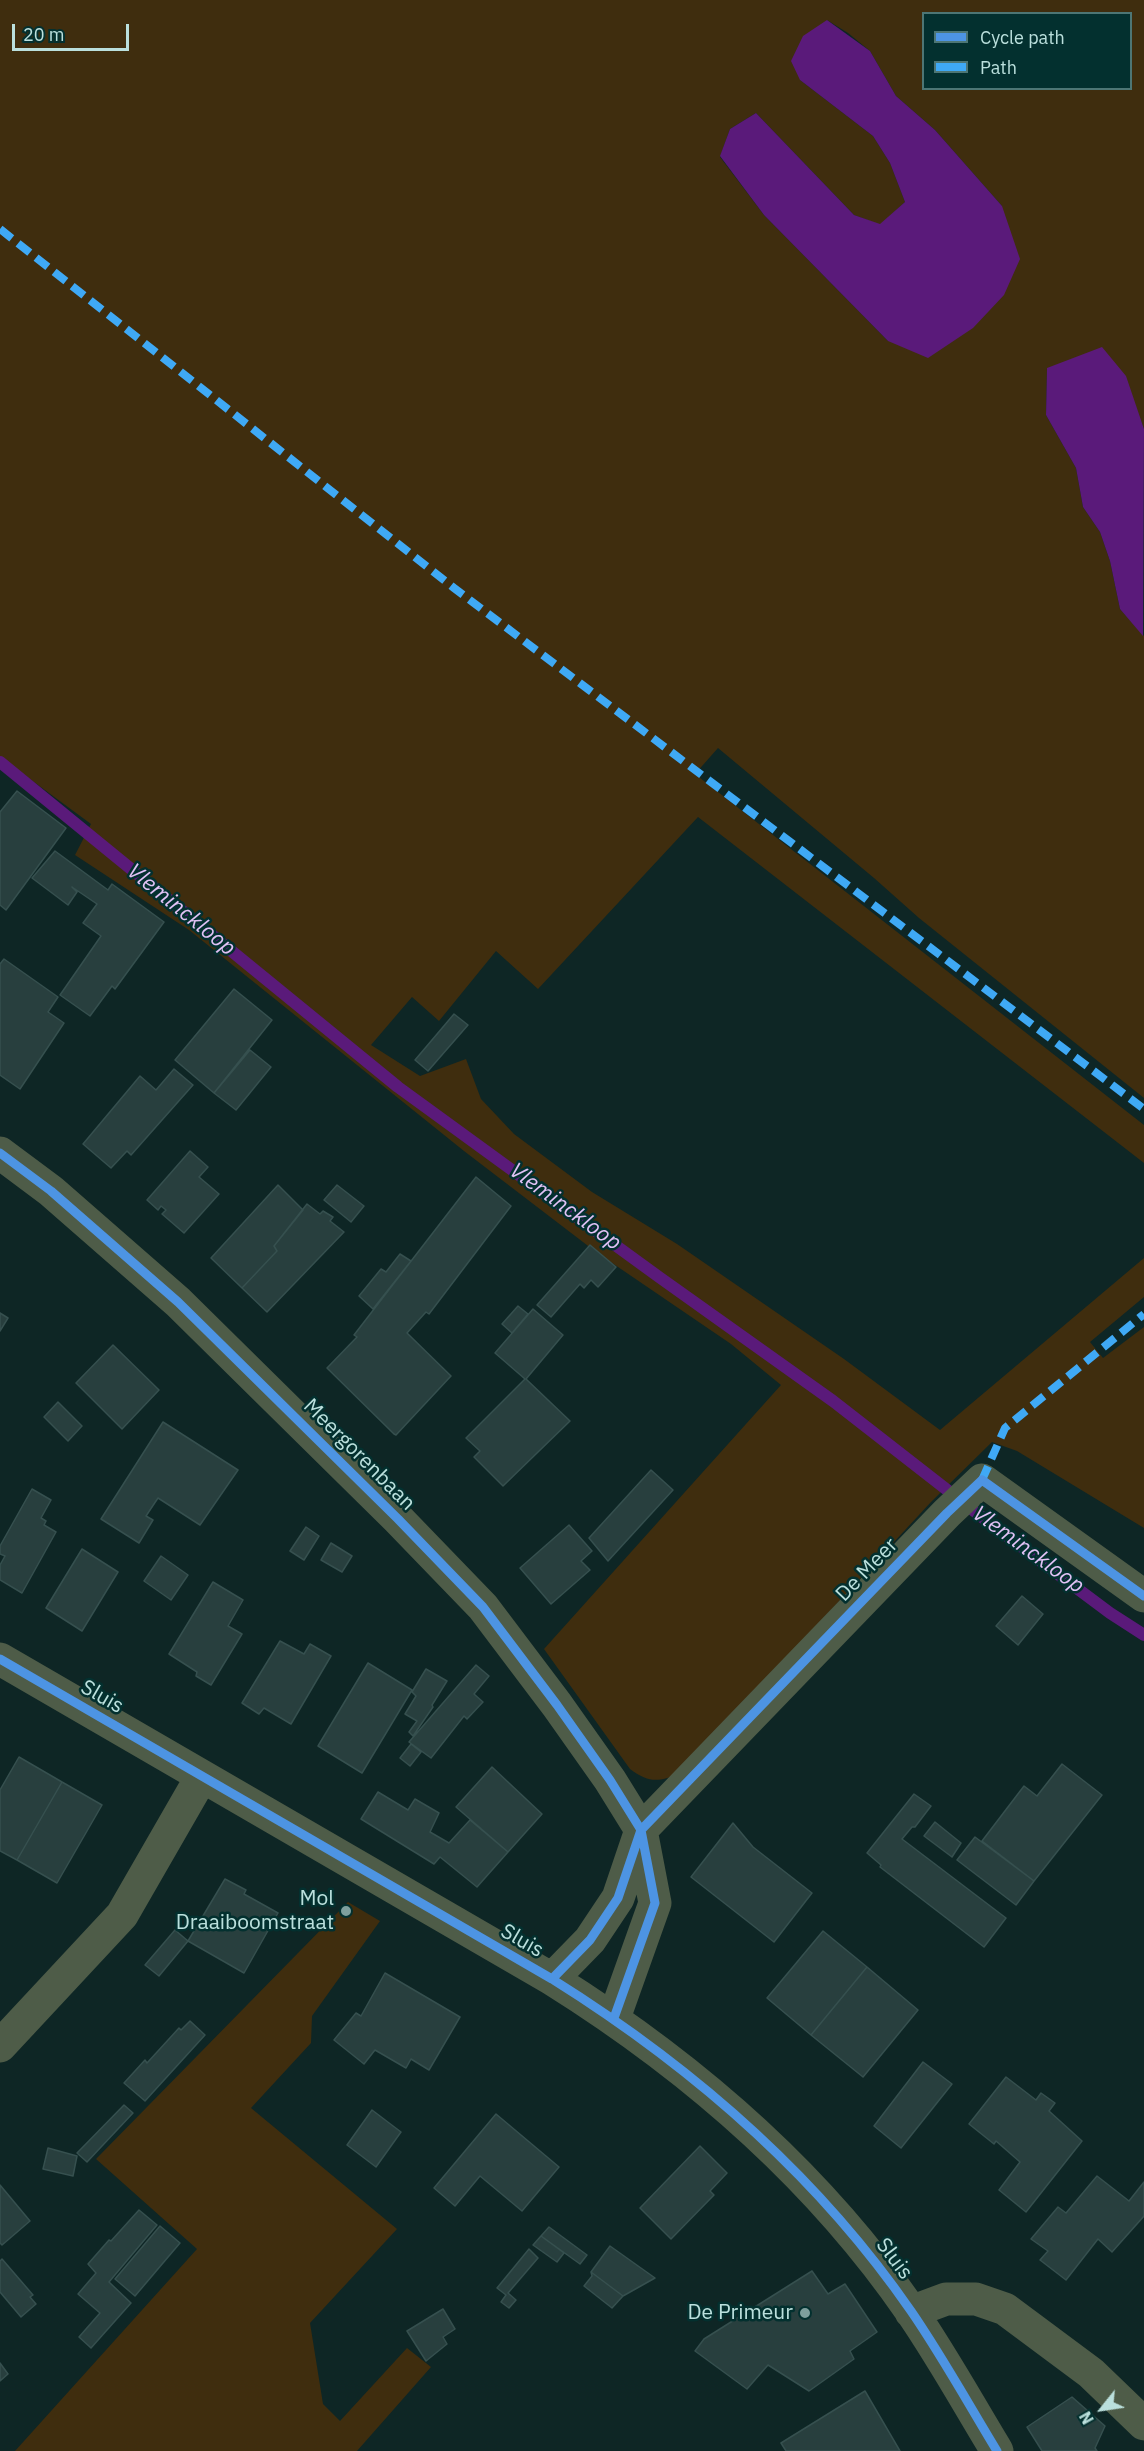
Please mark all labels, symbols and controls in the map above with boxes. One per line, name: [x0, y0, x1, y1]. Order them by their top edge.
scale bar: [15, 12, 132, 50]
legend: [922, 12, 1132, 90]
text: 20 m: [23, 23, 65, 46]
text: Cycle path: [980, 26, 1065, 49]
text: Path: [980, 56, 1017, 79]
water label: Vleminckloop: [122, 858, 240, 962]
water label: Vleminckloop: [504, 1158, 626, 1256]
street label: Meergorenbaan: [298, 1394, 420, 1516]
water label: Vleminckloop: [967, 1501, 1089, 1599]
street label: De Meer: [831, 1533, 903, 1607]
street label: Sluis: [76, 1675, 128, 1719]
place label: Mol Draaiboomstraat: [176, 1886, 334, 1936]
marker: Mol Draaiboomstraat: [339, 1904, 353, 1918]
street label: Sluis: [496, 1919, 548, 1963]
street label: Sluis: [870, 2233, 918, 2285]
place label: De Primeur: [687, 2300, 793, 2326]
marker: De Primeur: [798, 2306, 812, 2320]
north arrow: [1072, 2379, 1132, 2439]
text: N: [1075, 2408, 1098, 2428]

